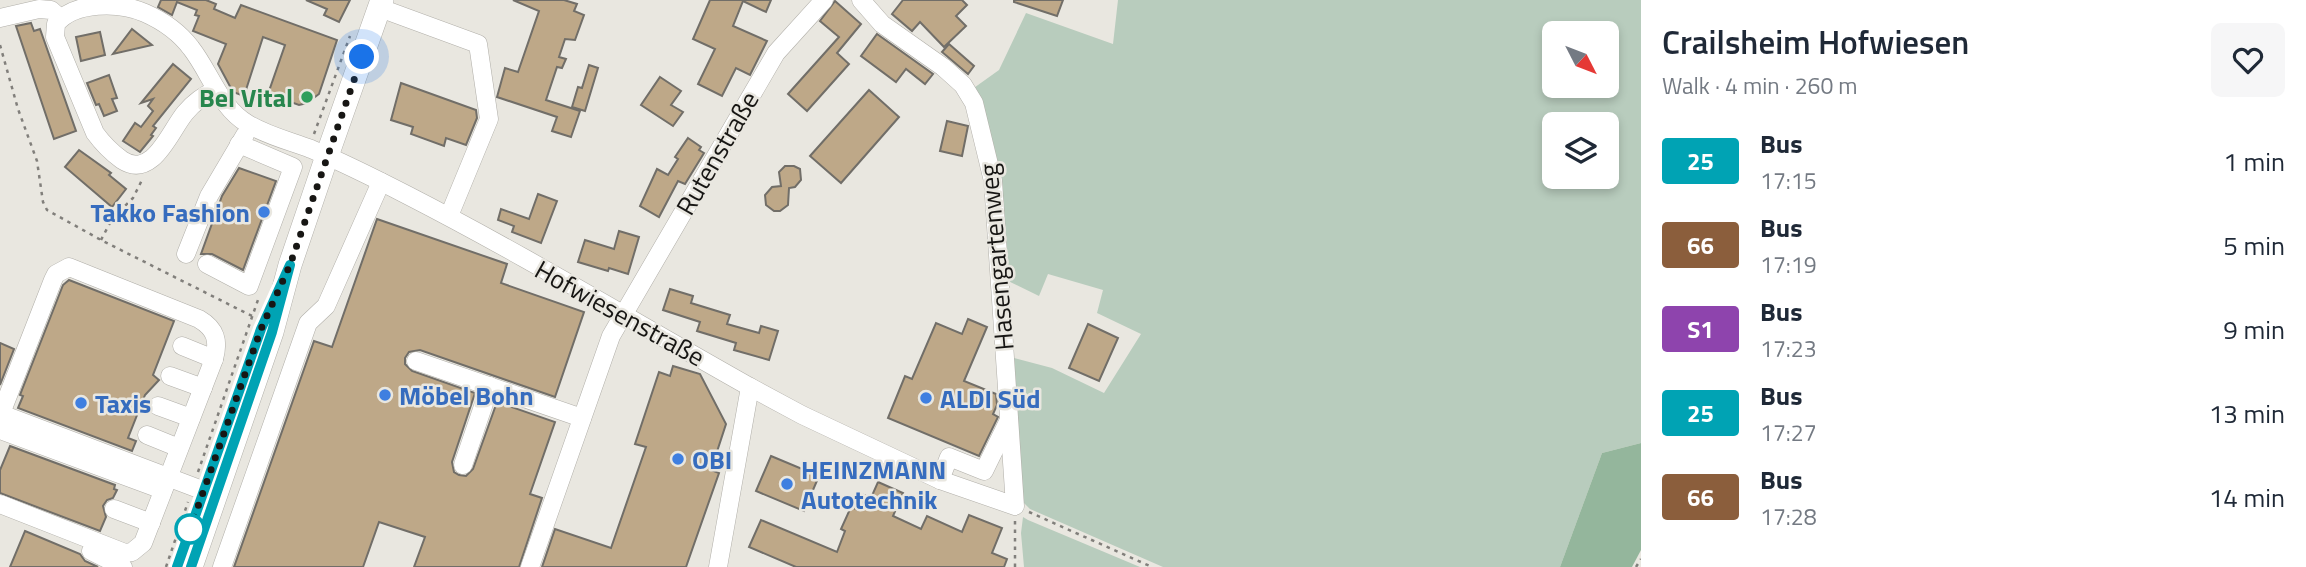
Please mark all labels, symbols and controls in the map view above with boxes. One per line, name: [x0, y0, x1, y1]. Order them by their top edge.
text: Crailsheim Hofwiesen: [1662, 17, 1969, 67]
north arrow: [1542, 21, 1619, 98]
map controls: [1542, 21, 1619, 189]
button: heart: [2211, 23, 2285, 97]
your location: [344, 39, 379, 74]
text: Walk · 4 min · 260 m: [1662, 68, 1858, 103]
place label: Bel Vital: [199, 78, 293, 117]
street label: Rutenstraße: [666, 84, 768, 222]
marker: Bel Vital: [299, 89, 315, 105]
button: layers: [1542, 112, 1619, 189]
text: Bus: [1760, 124, 1802, 163]
text: 1 min: [2223, 142, 2285, 181]
text: 25: [1687, 143, 1714, 179]
street label: Hasengartenweg: [968, 162, 1024, 352]
text: 17:15: [1760, 163, 1817, 198]
place label: Takko Fashion: [91, 193, 250, 232]
marker: Takko Fashion: [256, 204, 272, 220]
text: Bus: [1760, 208, 1802, 247]
text: 5 min: [2223, 226, 2285, 265]
text: 66: [1687, 227, 1714, 263]
text: 17:19: [1760, 247, 1817, 282]
street label: Hofwiesenstraße: [528, 250, 712, 376]
text: Bus: [1760, 292, 1802, 331]
text: 9 min: [2223, 310, 2285, 349]
text: S1: [1687, 311, 1714, 347]
text: 17:23: [1760, 331, 1817, 366]
place label: Möbel Bohn: [399, 376, 534, 415]
text: Bus: [1760, 376, 1802, 415]
place label: ALDI Süd: [940, 379, 1040, 418]
place label: Taxis: [95, 384, 151, 423]
marker: Möbel Bohn: [377, 387, 393, 403]
marker: ALDI Süd: [918, 390, 934, 406]
text: 13 min: [2209, 394, 2285, 433]
marker: Taxis: [73, 395, 89, 411]
text: 25: [1687, 395, 1714, 431]
text: 17:27: [1760, 415, 1817, 450]
place label: OBI: [692, 440, 732, 479]
place label: HEINZMANN Autotechnik: [801, 450, 946, 519]
marker: OBI: [670, 451, 686, 467]
text: Bus: [1760, 460, 1802, 499]
marker: HEINZMANN Autotechnik: [779, 476, 795, 492]
text: 14 min: [2209, 478, 2285, 517]
text: 66: [1687, 479, 1714, 515]
text: 17:28: [1760, 499, 1817, 534]
unlabelled marker: [175, 514, 205, 544]

